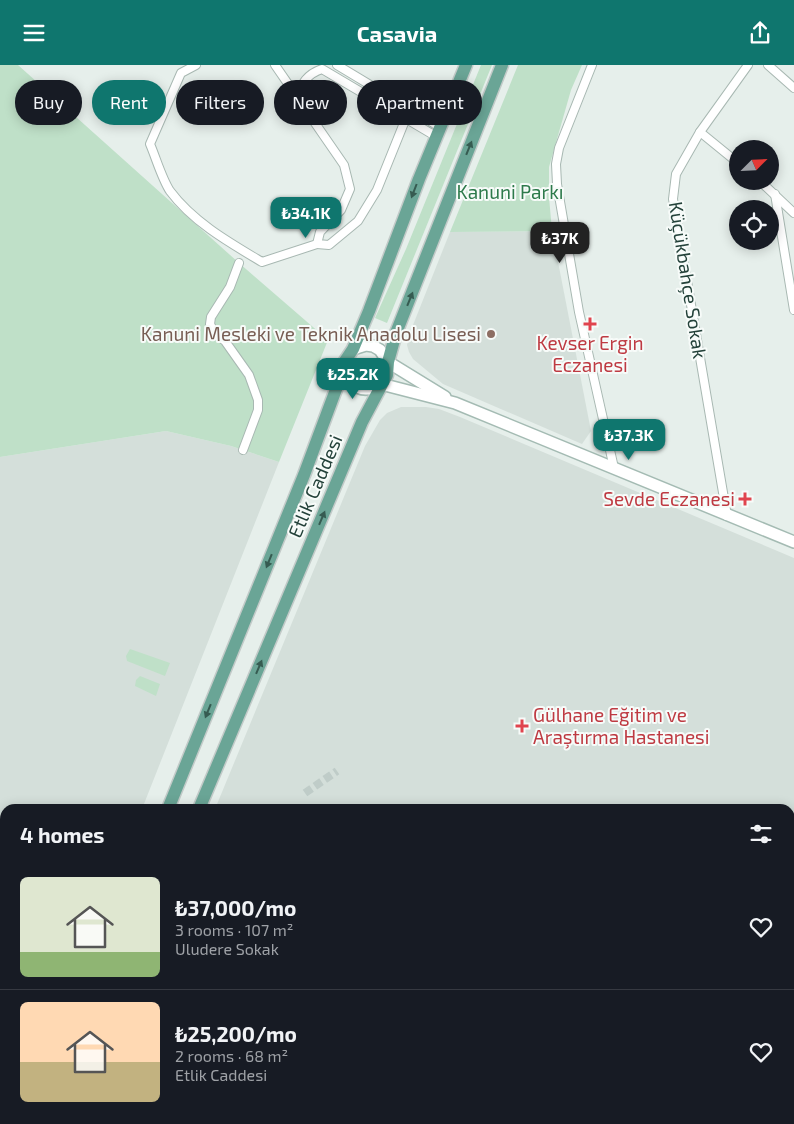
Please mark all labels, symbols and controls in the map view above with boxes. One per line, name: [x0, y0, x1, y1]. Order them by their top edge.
icon: menu: [20, 19, 48, 47]
icon: share: [746, 19, 774, 47]
text: Casavia: [357, 20, 437, 46]
chip: Buy: [15, 80, 82, 125]
chip: Rent: [92, 80, 166, 125]
chip: Filters: [176, 80, 264, 125]
chip: New: [274, 80, 347, 125]
chip: Apartment: [357, 80, 482, 125]
north arrow: [729, 140, 779, 190]
map controls: [729, 140, 779, 250]
one-way arrow: [466, 141, 474, 155]
park label: Kanuni Parkı: [456, 180, 564, 203]
one-way arrow: [410, 184, 418, 199]
pin: ₺34.1K: [265, 197, 347, 239]
street label: Küçükbahçe Sokak: [664, 200, 712, 361]
button: locate: [729, 200, 779, 250]
text: ₺34.1K: [281, 203, 331, 222]
pin: ₺37K: [530, 221, 590, 264]
text: ₺37K: [541, 228, 579, 247]
one-way arrow: [406, 292, 414, 306]
marker: Kevser Ergin Eczanesi: [584, 318, 596, 330]
place label: Kanuni Mesleki ve Teknik Anadolu Lisesi: [141, 322, 481, 345]
marker: Kanuni Mesleki ve Teknik Anadolu Lisesi: [485, 328, 497, 340]
place label: Kevser Ergin Eczanesi: [536, 331, 644, 376]
pin: ₺25.2K: [312, 357, 394, 400]
text: ₺25.2K: [327, 364, 379, 383]
pin: ₺37.3K: [588, 419, 670, 461]
text: ₺37.3K: [604, 425, 654, 444]
street label: Etlik Caddesi: [283, 431, 347, 541]
place label: Sevde Eczanesi: [603, 487, 735, 510]
marker: Sevde Eczanesi: [739, 493, 751, 505]
one-way arrow: [318, 510, 326, 525]
one-way arrow: [265, 554, 273, 569]
one-way arrow: [255, 660, 263, 674]
place label: Gülhane Eğitim ve Araştırma Hastanesi: [533, 703, 709, 749]
one-way arrow: [204, 704, 212, 719]
marker: Gülhane Eğitim ve Araştırma Hastanesi: [515, 719, 529, 733]
icon: filters: [747, 820, 775, 848]
text: 4 homes: [20, 822, 104, 847]
text: ₺37,000/mo: [175, 895, 296, 920]
icon: home: [60, 897, 120, 957]
icon: heart: [747, 913, 775, 941]
text: 3 rooms · 107 m²: [175, 920, 293, 939]
text: Uludere Sokak: [175, 939, 279, 958]
text: ₺25,200/mo: [175, 1021, 297, 1046]
icon: home: [60, 1022, 120, 1082]
icon: heart: [747, 1038, 775, 1066]
text: 2 rooms · 68 m²: [175, 1046, 288, 1065]
text: Etlik Caddesi: [175, 1065, 267, 1084]

